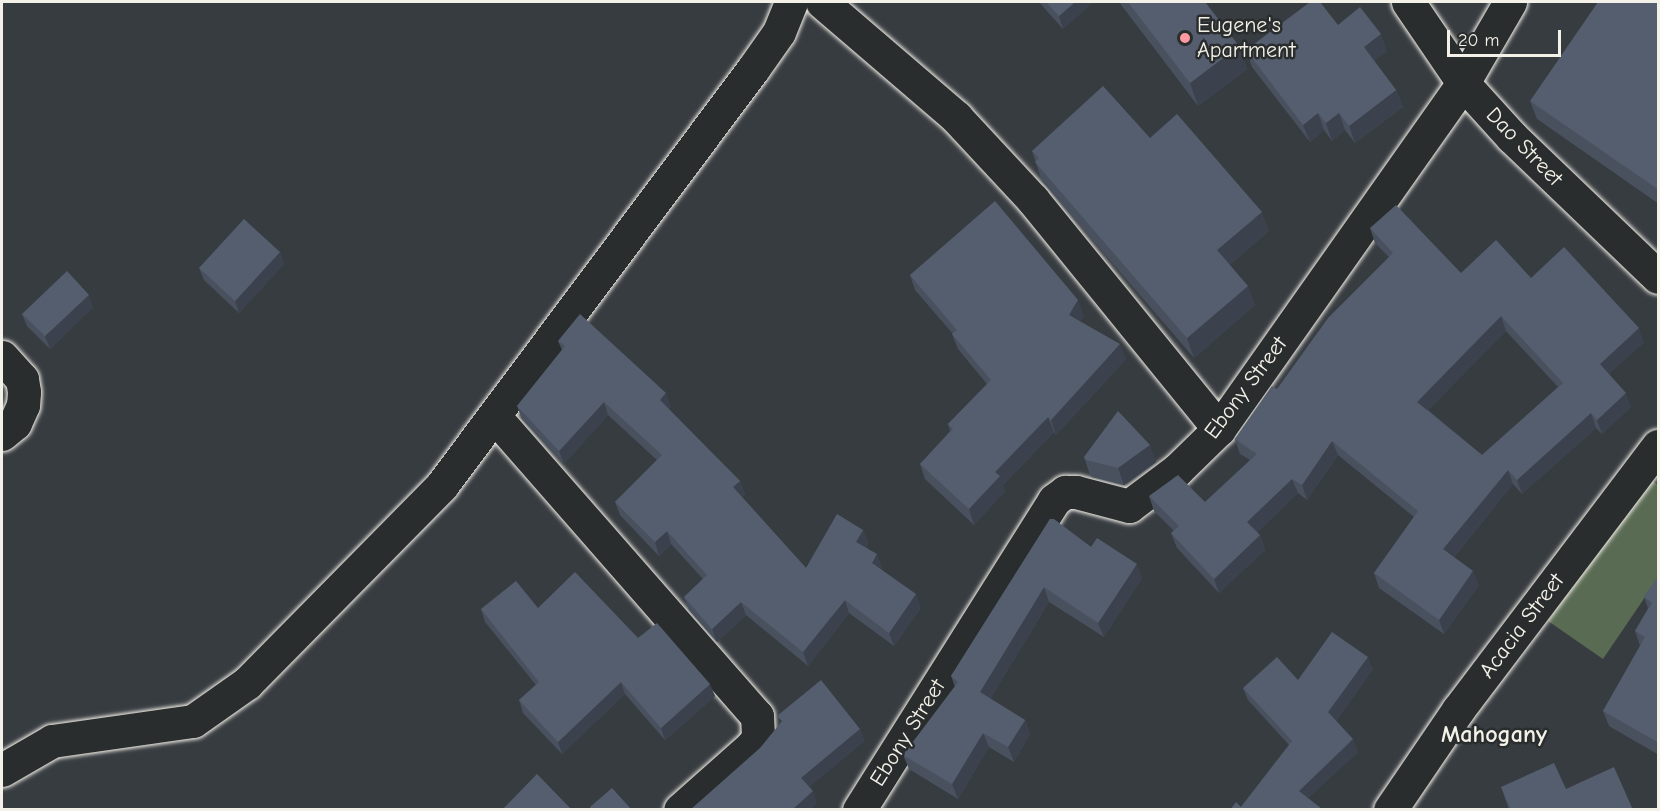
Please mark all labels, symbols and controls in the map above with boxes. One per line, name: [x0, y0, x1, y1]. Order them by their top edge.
place label: Eugene's Apartment: [1197, 12, 1296, 63]
scale bar: [1450, 18, 1564, 56]
text: 20 m: [1458, 30, 1499, 51]
marker: Eugene's Apartment: [1178, 31, 1192, 45]
street label: Dao Street: [1480, 102, 1568, 192]
street label: Ebony Street: [1199, 332, 1293, 444]
street label: Acacia Street: [1474, 568, 1570, 684]
street label: Ebony Street: [865, 675, 951, 791]
district label: Mahogany: [1441, 721, 1547, 749]

